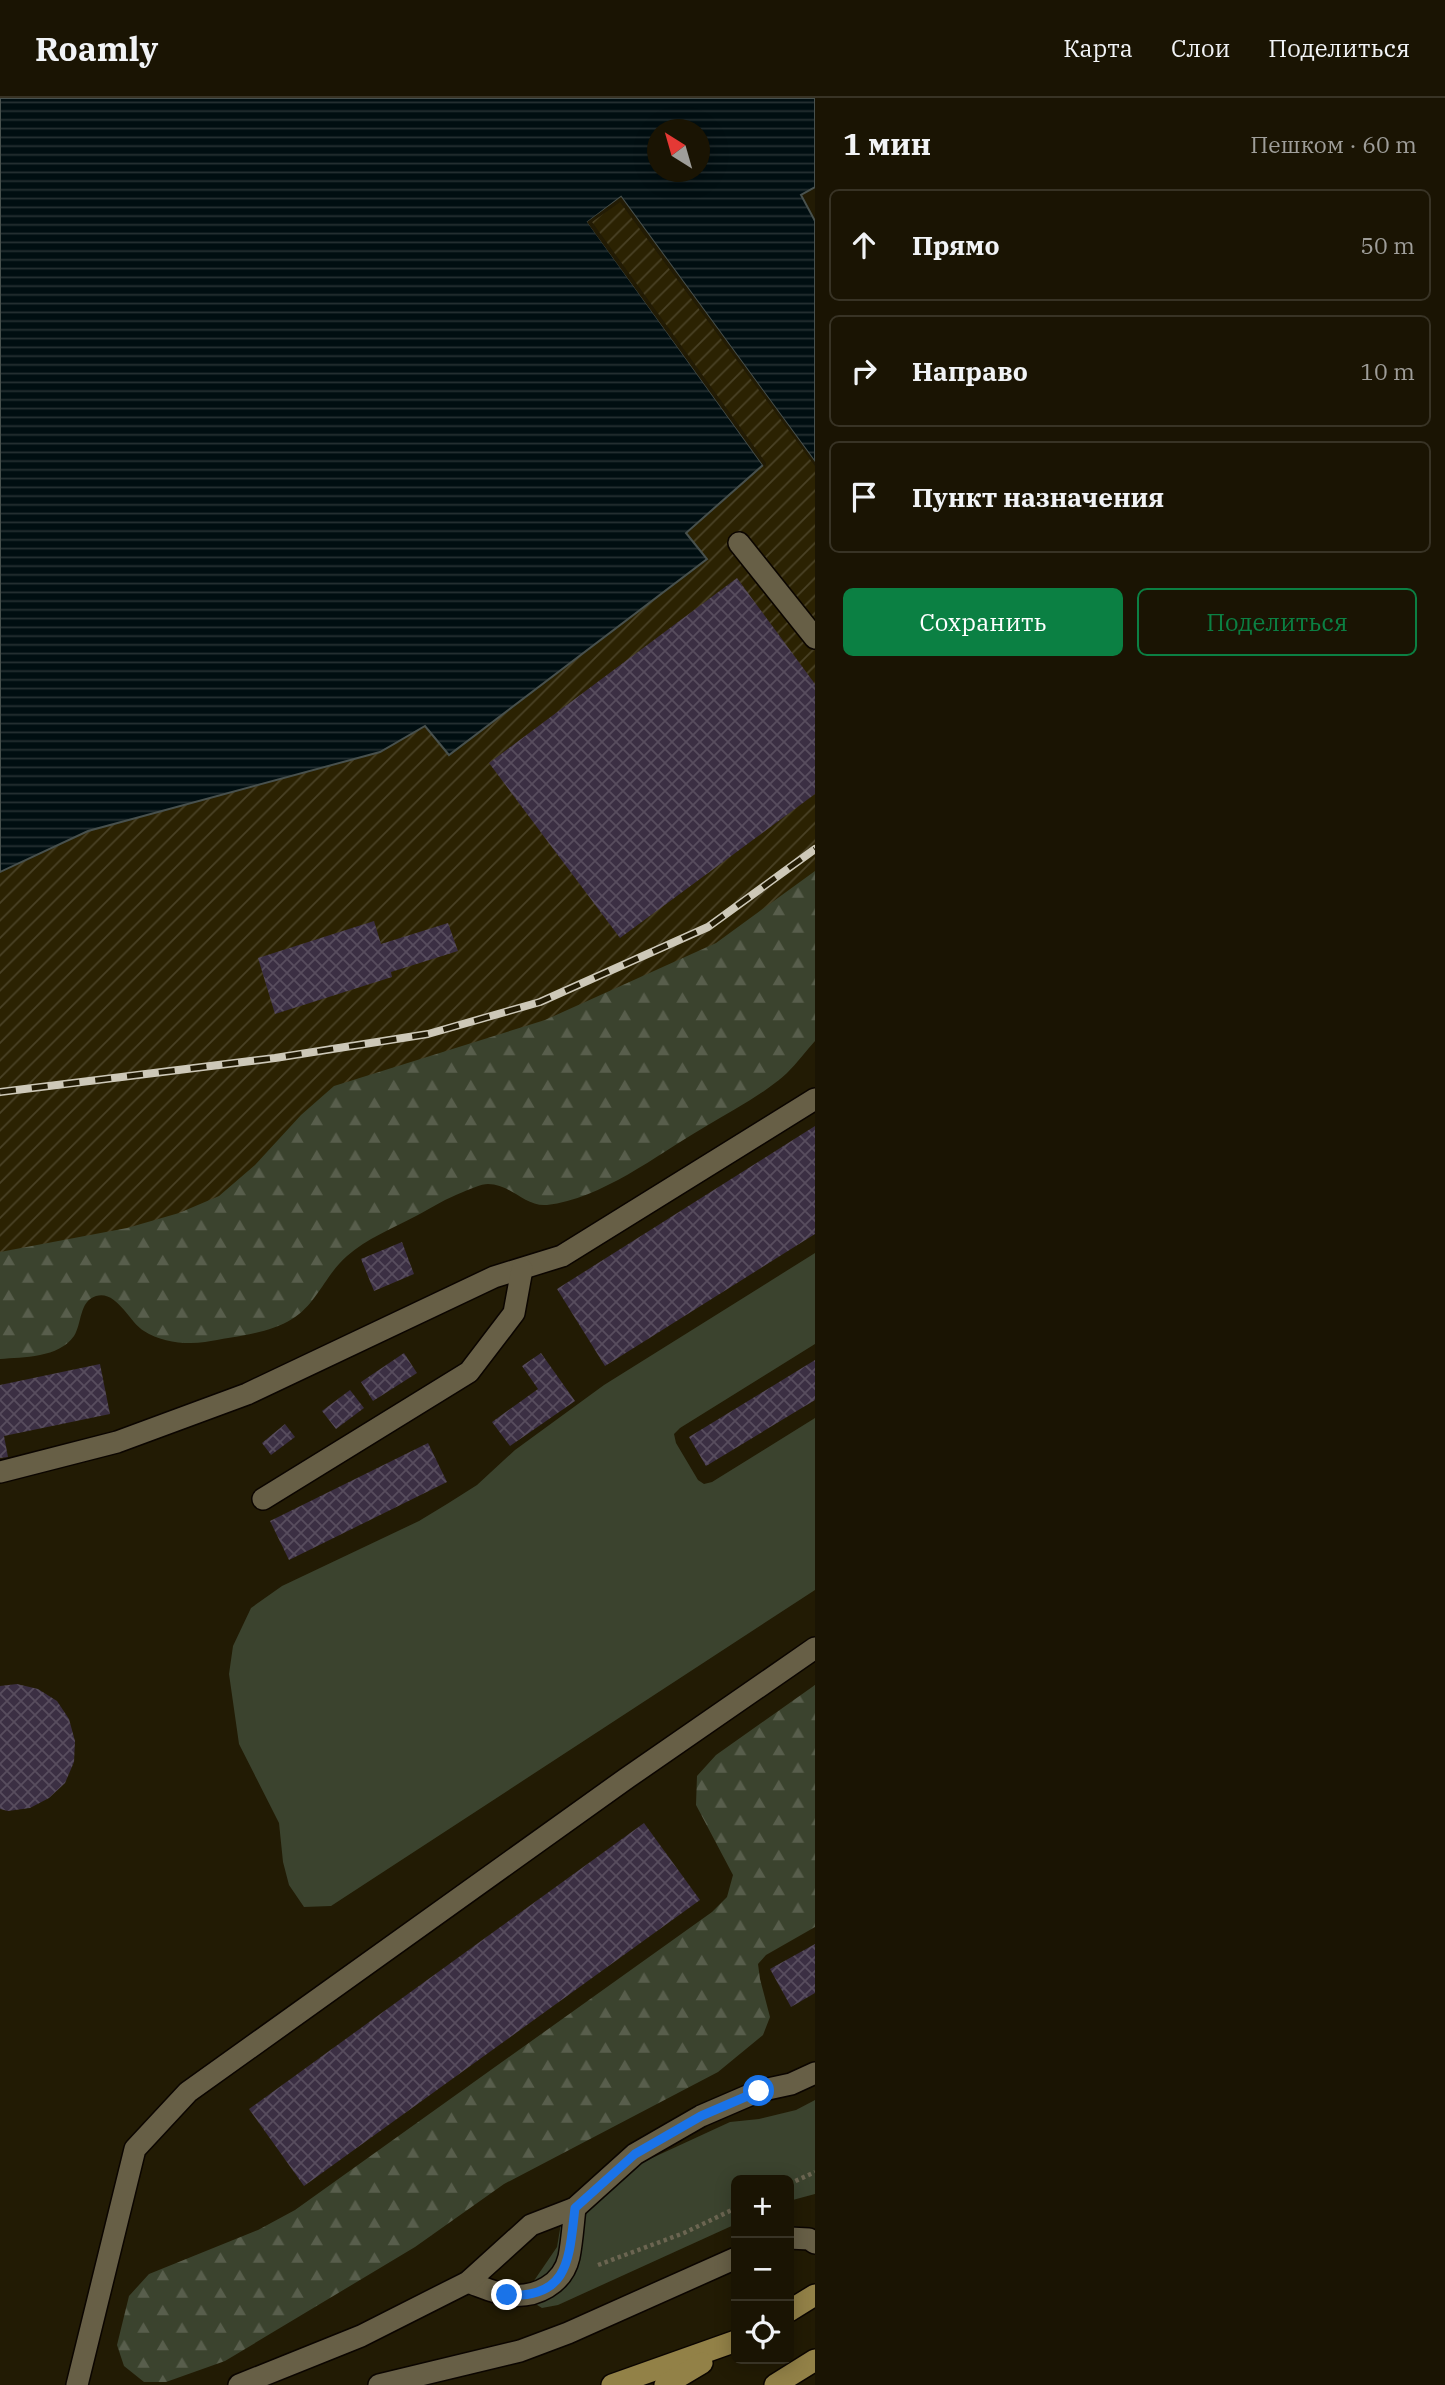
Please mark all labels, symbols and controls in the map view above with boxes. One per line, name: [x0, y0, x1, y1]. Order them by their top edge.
text: Roamly: [35, 27, 158, 70]
text: Карта: [1063, 32, 1133, 64]
text: Слои: [1171, 32, 1230, 64]
text: Поделиться: [1268, 32, 1410, 64]
north arrow: [647, 119, 710, 182]
text: 1 мин: [843, 124, 931, 163]
text: Пешком · 60 m: [1250, 129, 1417, 159]
icon: ahead: [845, 226, 883, 264]
text: Прямо: [912, 228, 1000, 262]
text: 50 m: [1360, 230, 1415, 260]
icon: right: [845, 352, 883, 390]
text: Направо: [912, 354, 1028, 388]
text: 10 m: [1360, 356, 1415, 386]
icon: arrive: [845, 478, 883, 516]
text: Пункт назначения: [912, 480, 1164, 514]
button: Сохранить: [843, 588, 1123, 656]
button: Поделиться: [1137, 588, 1417, 656]
route start: [743, 2075, 774, 2106]
map controls: [731, 2175, 794, 2364]
button: +: [731, 2175, 794, 2238]
button: −: [731, 2238, 794, 2301]
route end: [491, 2279, 522, 2310]
button: locate: [731, 2301, 794, 2364]

